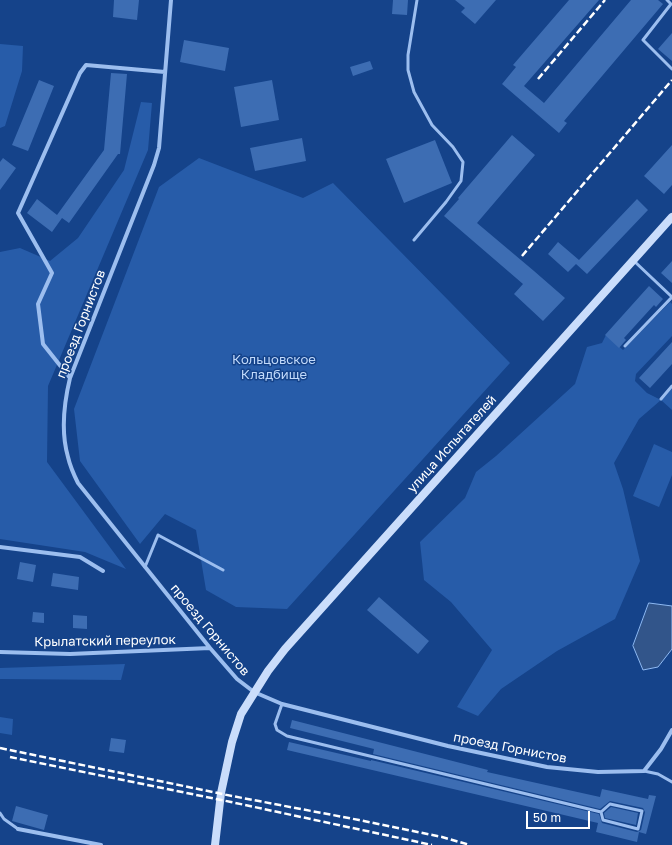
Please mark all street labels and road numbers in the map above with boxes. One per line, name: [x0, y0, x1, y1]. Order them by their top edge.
street label: проезд Горнистов: [53, 268, 109, 380]
street label: улица Испытателей: [404, 392, 500, 496]
street label: проезд Горнистов: [167, 581, 253, 679]
street label: Крылатский переулок: [34, 632, 176, 650]
street label: проезд Горнистов: [452, 729, 568, 767]

